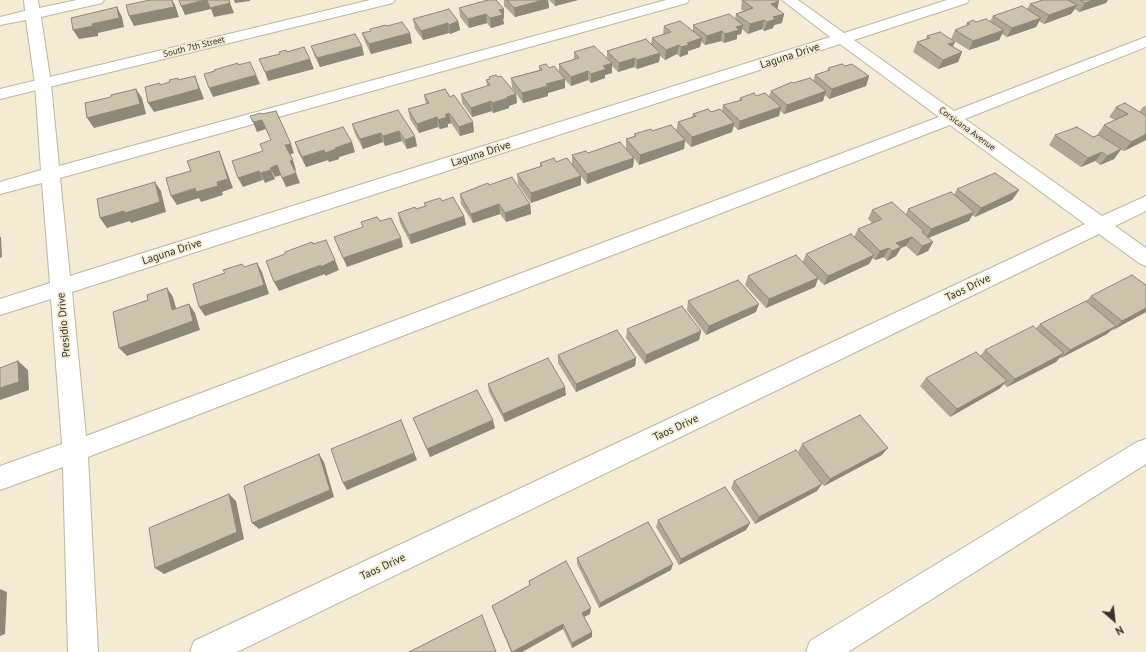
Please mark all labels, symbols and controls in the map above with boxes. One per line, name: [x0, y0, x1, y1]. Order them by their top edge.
street label: South 7th Street: [162, 34, 226, 60]
street label: Laguna Drive: [759, 40, 821, 72]
street label: Corsicana Avenue: [937, 105, 997, 153]
street label: Laguna Drive: [450, 138, 512, 170]
street label: Laguna Drive: [141, 236, 203, 268]
street label: Taos Drive: [943, 271, 993, 305]
street label: Presidio Drive: [55, 292, 73, 358]
street label: Taos Drive: [651, 412, 701, 444]
street label: Taos Drive: [358, 551, 408, 583]
north arrow: [1094, 600, 1134, 640]
text: N: [1113, 623, 1126, 638]

